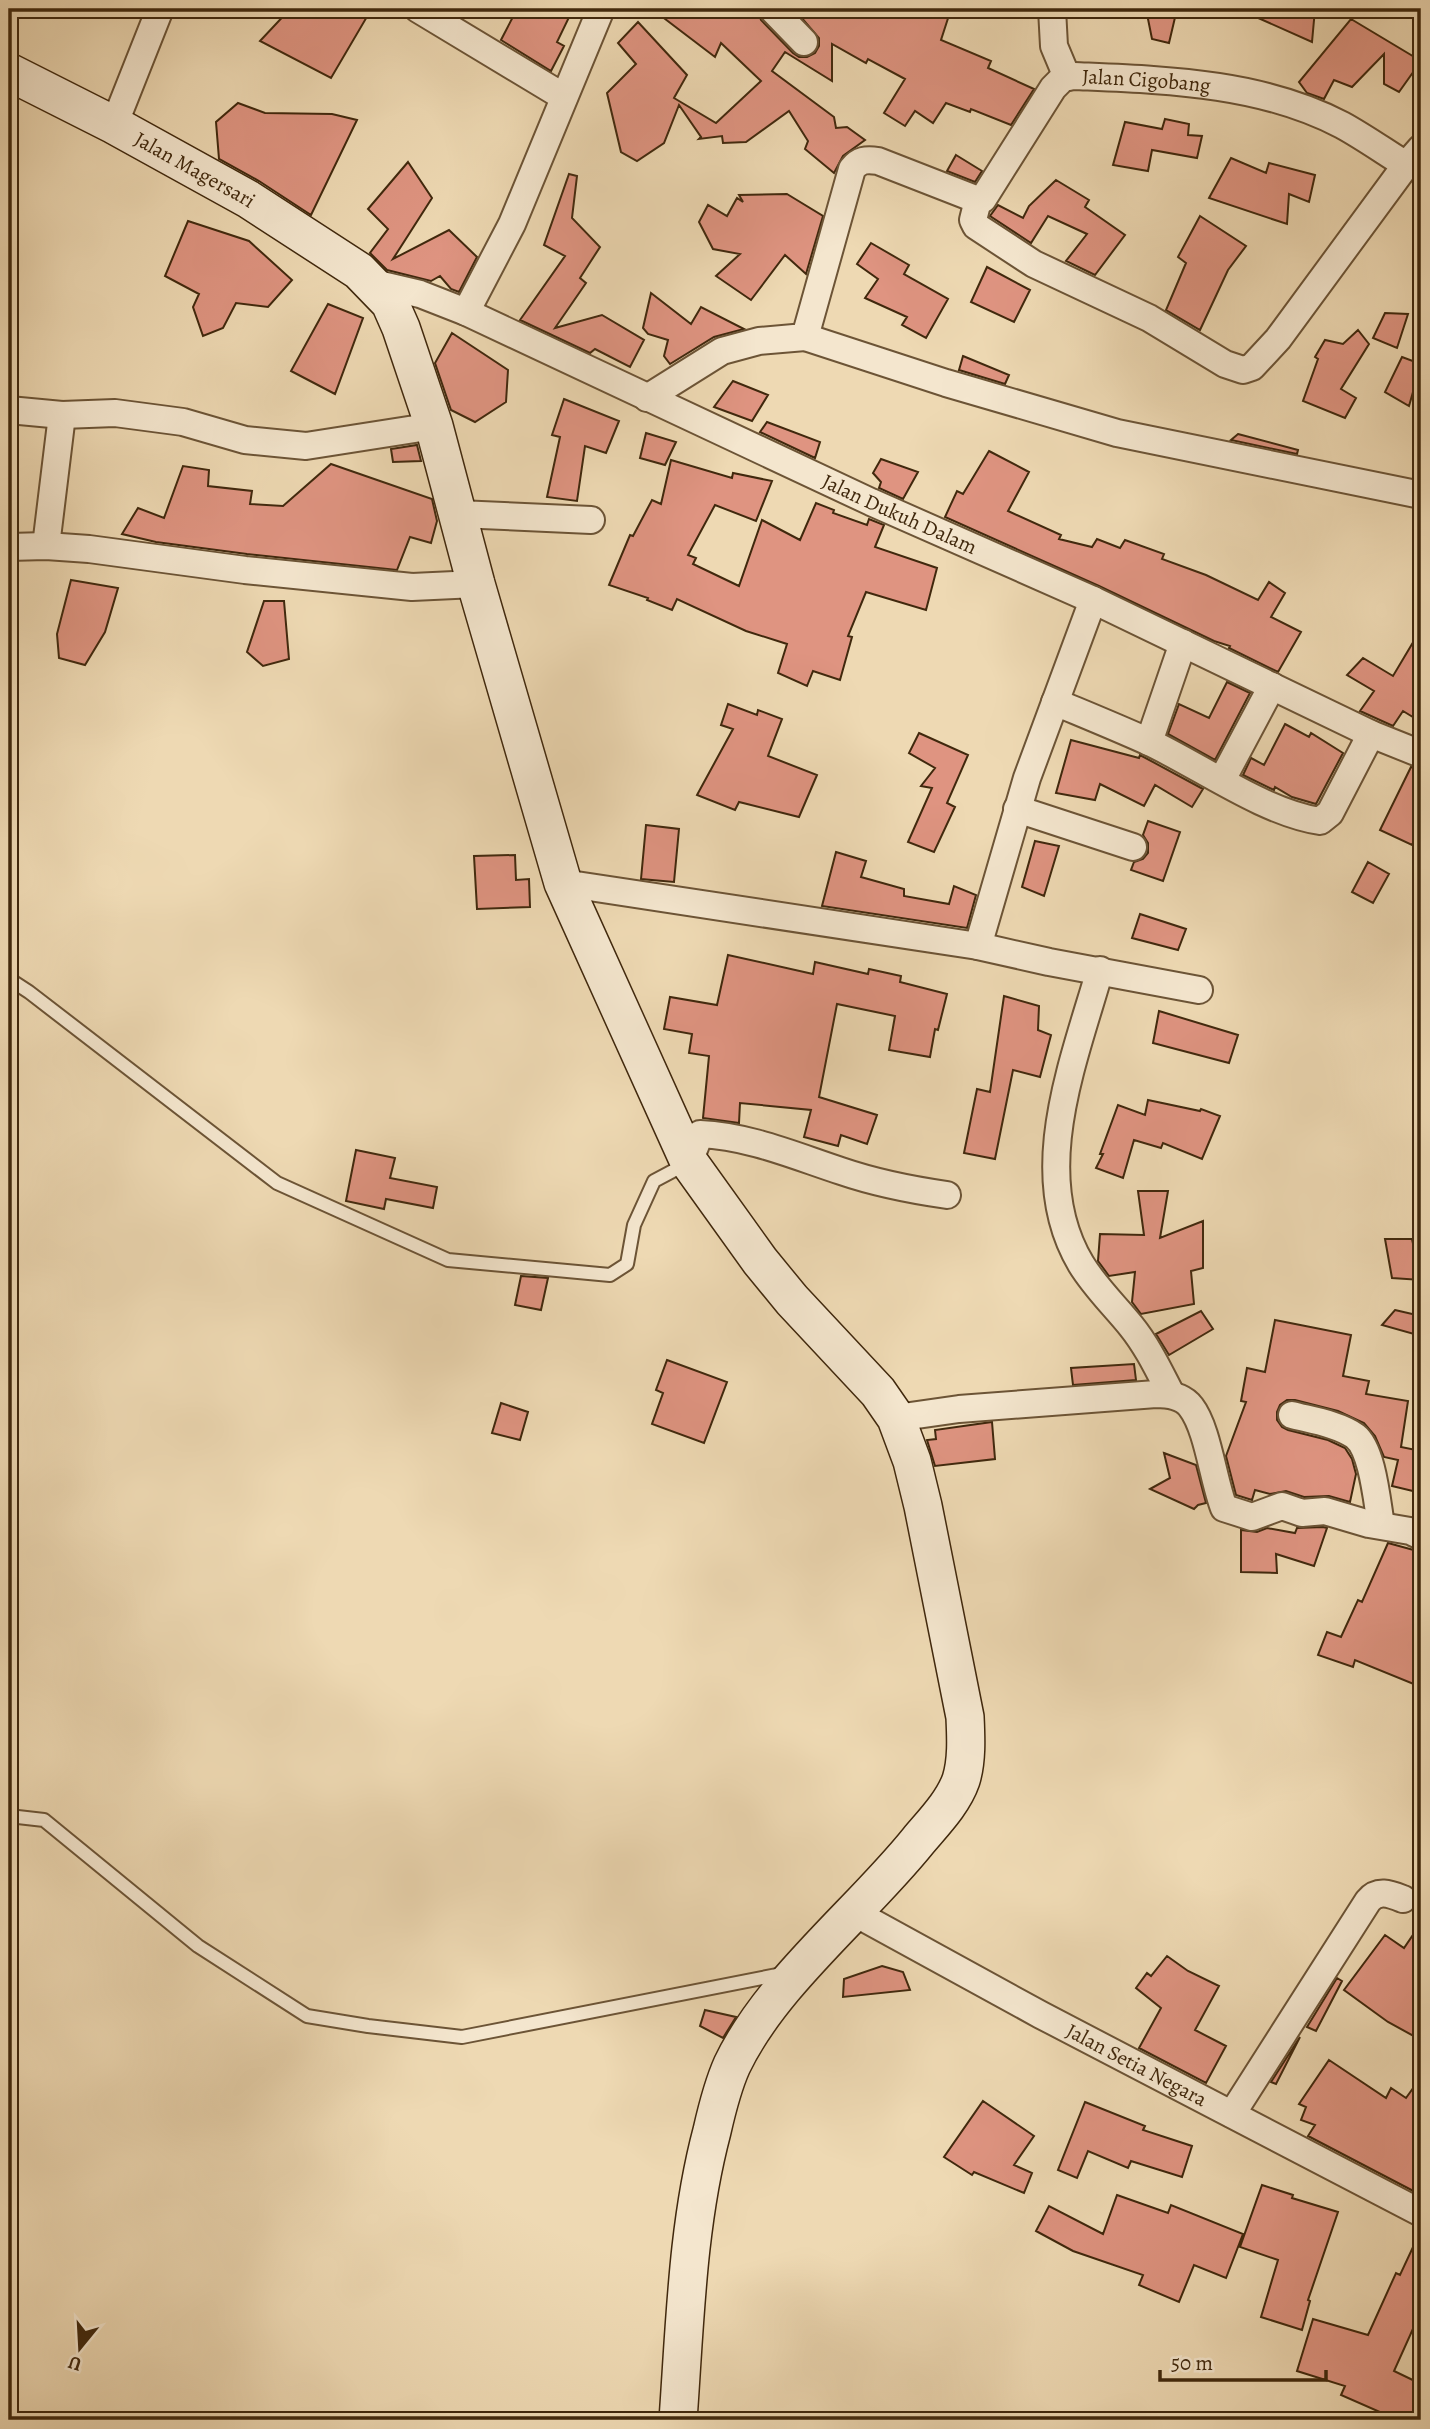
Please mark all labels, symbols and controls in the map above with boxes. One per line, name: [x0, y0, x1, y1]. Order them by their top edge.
street label: Jalan Cigobang: [1081, 62, 1213, 100]
street label: Jalan Magersari: [129, 125, 261, 214]
street label: Jalan Dukuh Dalam: [818, 467, 981, 561]
street label: Jalan Setia Negara: [1061, 2017, 1212, 2113]
north arrow: [46, 2314, 116, 2384]
scale bar: [1160, 2338, 1327, 2382]
text: U: [65, 2349, 85, 2378]
text: 50 m: [1171, 2349, 1213, 2377]

